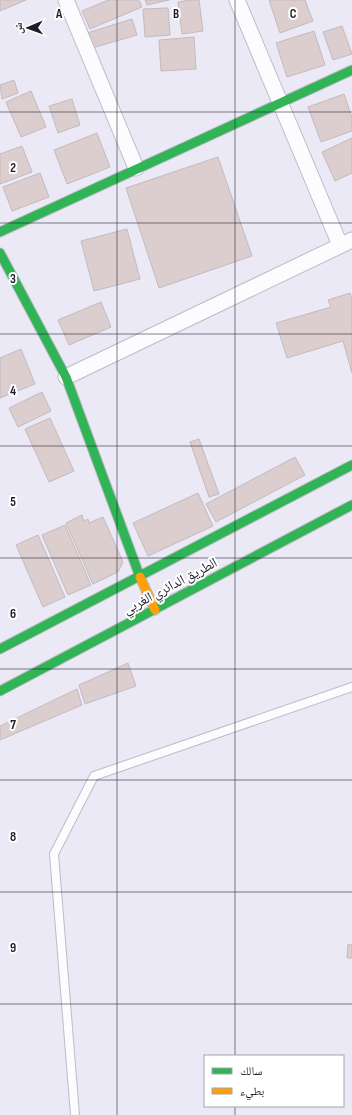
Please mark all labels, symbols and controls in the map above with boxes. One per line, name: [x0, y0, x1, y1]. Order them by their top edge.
text: A: [55, 6, 63, 22]
text: B: [173, 6, 179, 22]
text: C: [290, 6, 297, 22]
north arrow: [8, 8, 48, 48]
text: ش: [12, 22, 26, 34]
text: 2: [10, 160, 16, 176]
text: 3: [10, 271, 16, 287]
text: 4: [10, 383, 16, 399]
text: 5: [10, 494, 16, 510]
street label: الطريق الدائري الغربي: [120, 554, 221, 620]
text: 6: [10, 606, 16, 622]
text: 7: [10, 717, 16, 733]
text: 8: [10, 829, 16, 845]
text: 9: [10, 940, 16, 956]
legend: [204, 1055, 344, 1107]
text: سالك: [240, 1064, 262, 1079]
text: بطيء: [240, 1084, 264, 1101]

